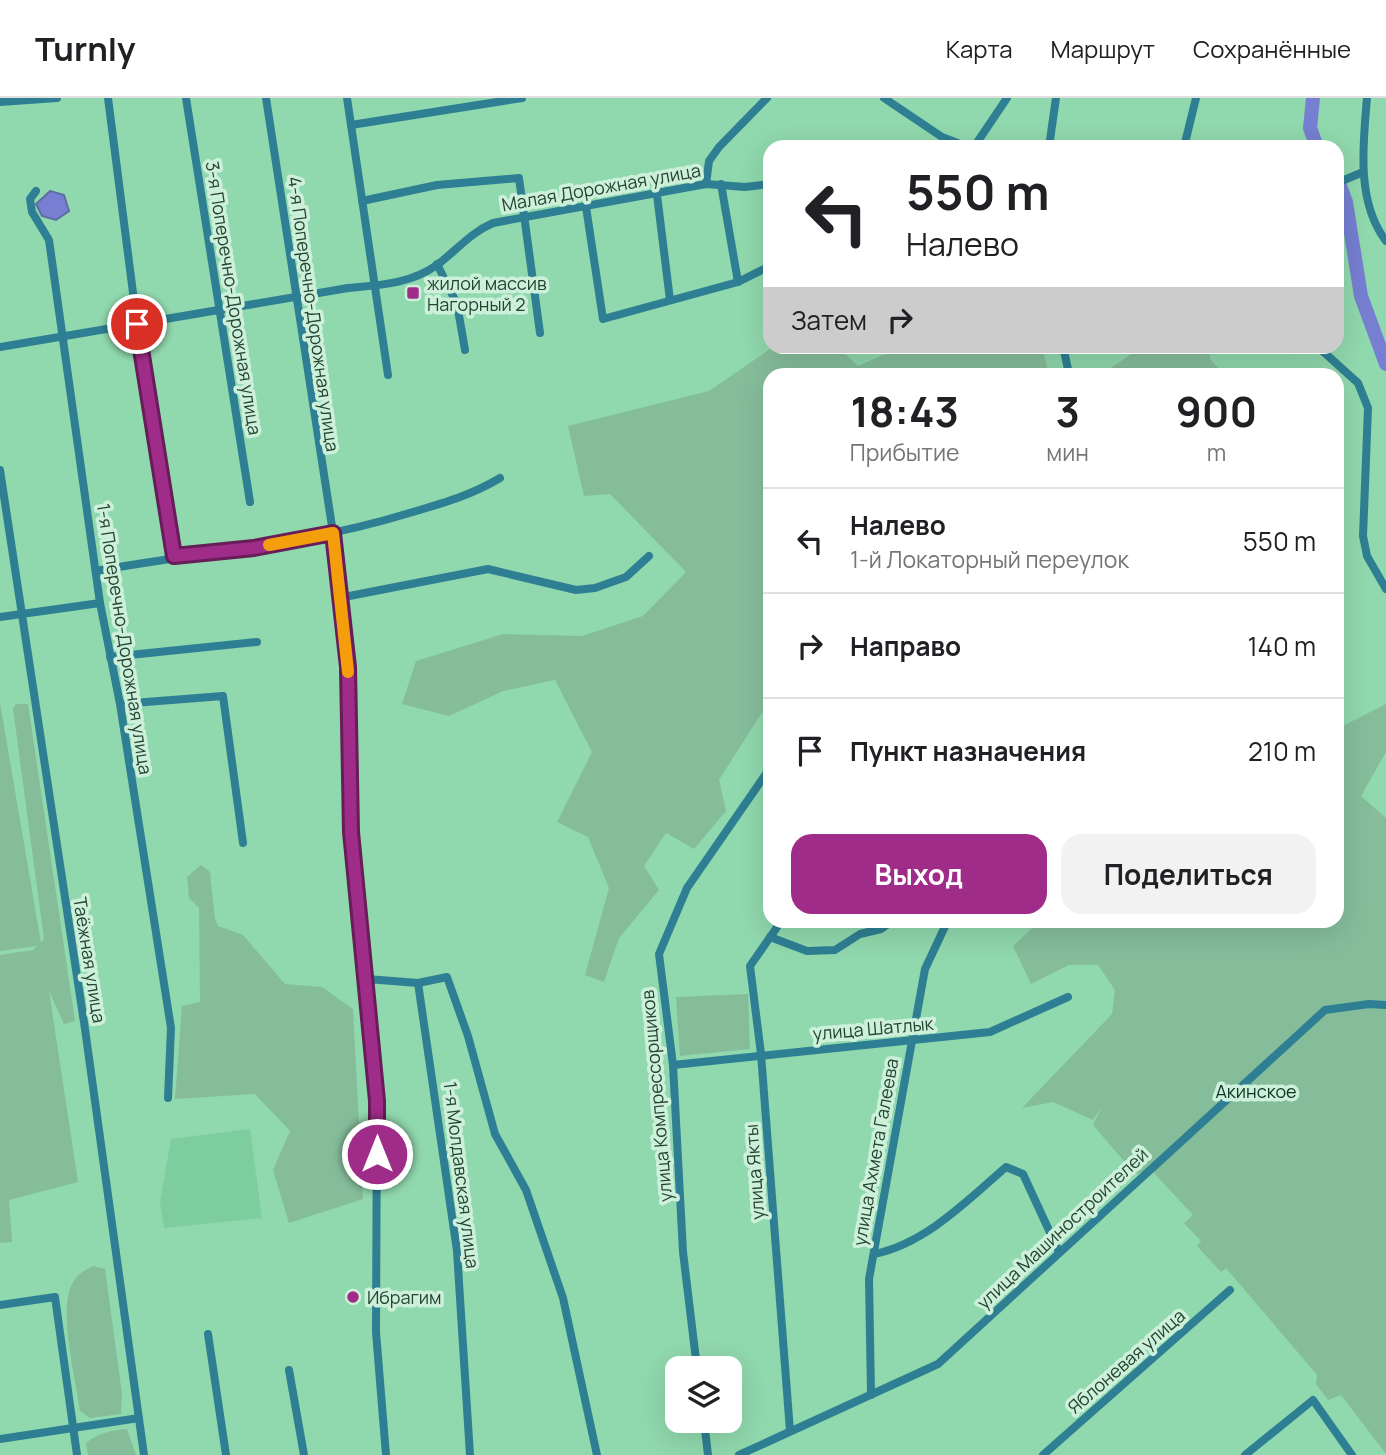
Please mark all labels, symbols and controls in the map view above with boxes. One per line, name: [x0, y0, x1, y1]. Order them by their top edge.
text: Turnly: [35, 26, 136, 71]
text: Карта: [946, 32, 1013, 65]
text: Маршрут: [1051, 32, 1155, 65]
text: Сохранённые: [1193, 32, 1351, 65]
street label: Малая Дорожная улица: [500, 158, 702, 216]
text: 550 m: [906, 158, 1050, 225]
street label: 3-я Поперечно-Дорожная улица: [200, 159, 268, 437]
icon: left: [791, 168, 882, 259]
street label: 4-я Поперечно-Дорожная улица: [283, 175, 345, 453]
text: Налево: [906, 222, 1019, 266]
place label: жилой массив Нагорный 2: [427, 271, 547, 316]
marker: жилой массив Нагорный 2: [405, 285, 421, 301]
pin: [107, 294, 167, 354]
icon: right: [881, 301, 919, 339]
text: Затем: [791, 302, 867, 338]
icon: arrive: [118, 305, 156, 343]
text: 18:43: [850, 382, 959, 440]
text: 3: [1055, 382, 1080, 440]
text: 900: [1176, 382, 1257, 440]
text: Прибытие: [850, 436, 959, 468]
text: мин: [1046, 436, 1089, 468]
text: m: [1207, 436, 1226, 468]
street label: 1-я Поперечно-Дорожная улица: [92, 502, 158, 776]
text: Налево: [850, 507, 946, 543]
icon: left: [791, 522, 829, 560]
text: 550 m: [1243, 523, 1316, 559]
text: 1-й Локаторный переулок: [850, 543, 1129, 575]
icon: right: [791, 627, 829, 665]
text: Направо: [850, 628, 961, 664]
text: 140 m: [1247, 628, 1316, 664]
icon: arrive: [791, 732, 829, 770]
text: Пункт назначения: [850, 733, 1086, 769]
text: 210 m: [1248, 733, 1316, 769]
button: Выход: [791, 834, 1047, 914]
button: Поделиться: [1061, 834, 1316, 914]
street label: Таёжная улица: [68, 895, 112, 1025]
street label: улица Компрессорщиков: [635, 989, 677, 1203]
street label: улица Шатлык: [812, 1011, 935, 1045]
street label: улица Ахмета Галеева: [847, 1056, 903, 1248]
park label: Акинское: [1215, 1079, 1297, 1103]
street label: 1-я Молдавская улица: [439, 1080, 485, 1270]
position arrow: [340, 1117, 414, 1191]
street label: улица Якты: [739, 1123, 769, 1221]
street label: улица Машиностроителей: [971, 1142, 1153, 1314]
place label: Ибрагим: [367, 1285, 442, 1309]
marker: Ибрагим: [345, 1289, 361, 1305]
street label: Яблоневая улица: [1062, 1303, 1190, 1419]
map controls: [665, 1356, 742, 1433]
button: layers: [665, 1356, 742, 1433]

